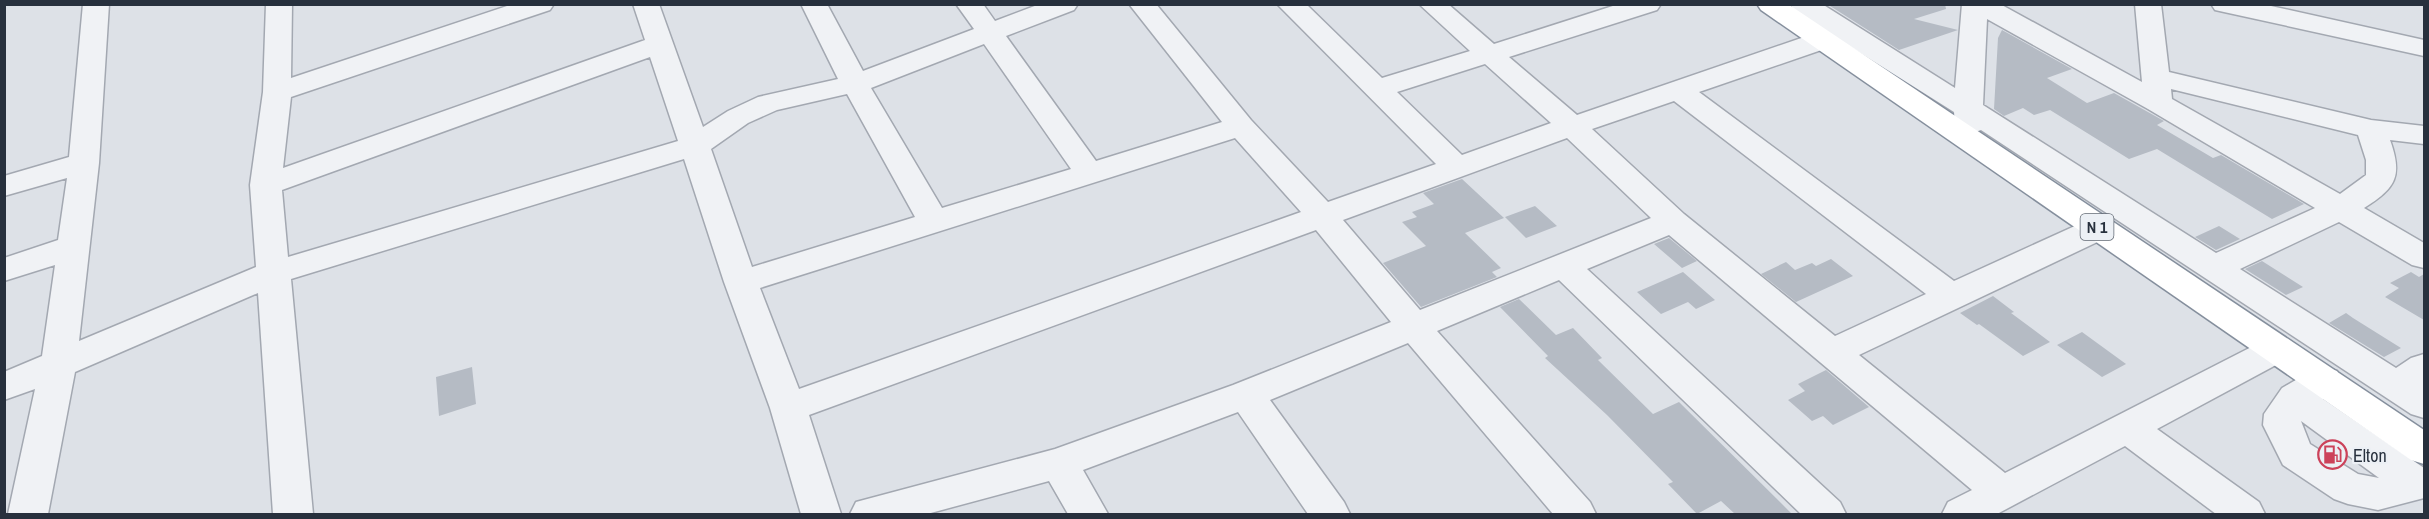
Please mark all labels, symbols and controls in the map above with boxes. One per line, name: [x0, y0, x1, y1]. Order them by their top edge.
road number: N 1: [2080, 214, 2114, 240]
fuel station icon: Elton: [2316, 439, 2348, 471]
place label: Elton: [2353, 443, 2387, 468]

